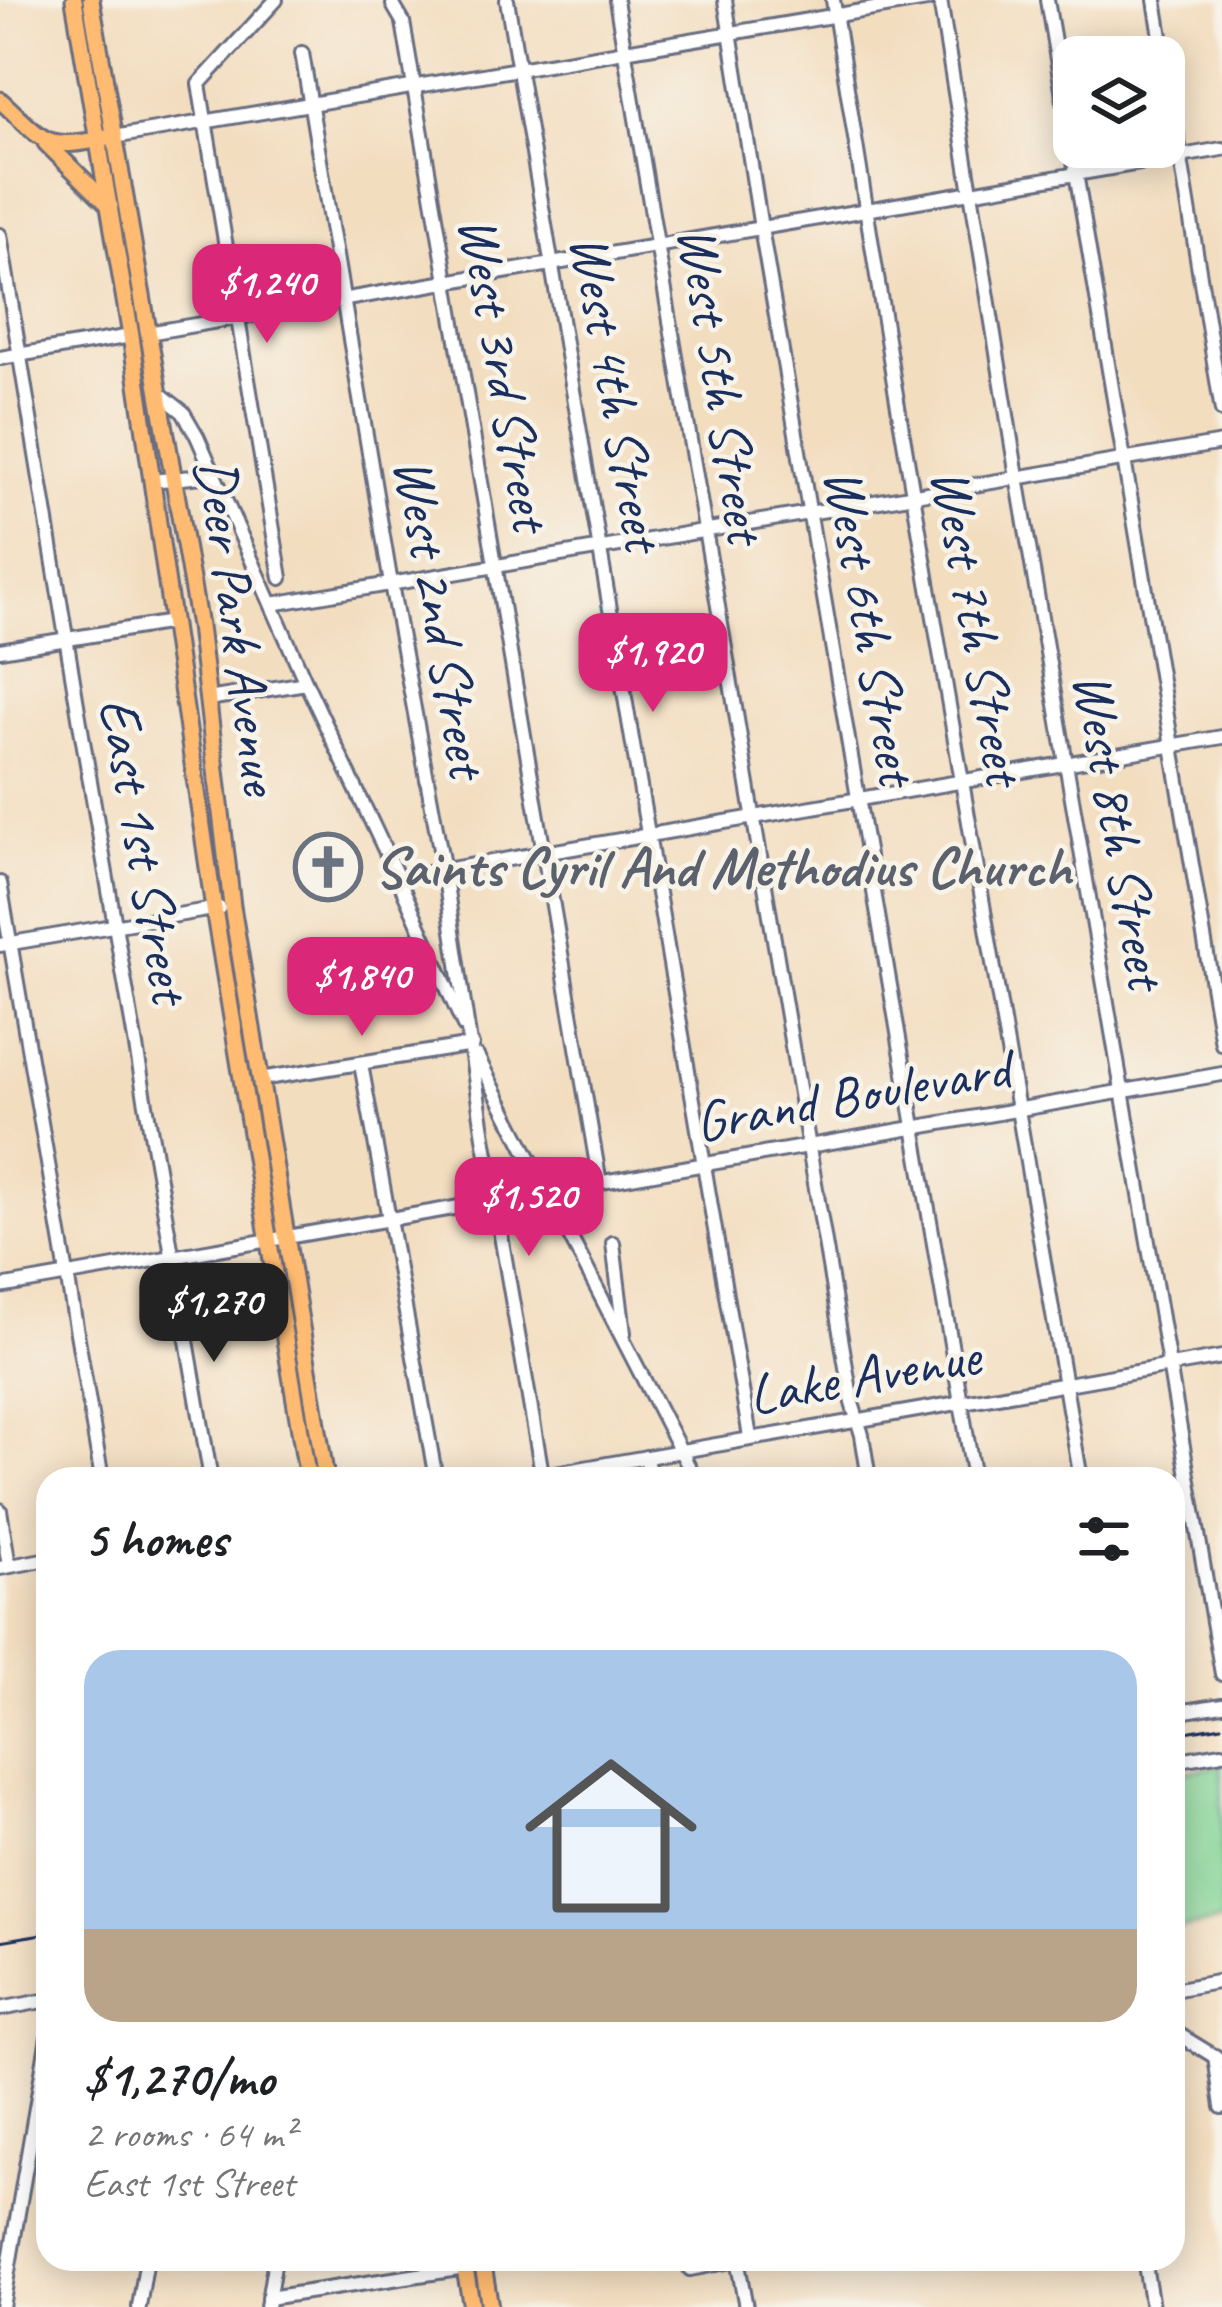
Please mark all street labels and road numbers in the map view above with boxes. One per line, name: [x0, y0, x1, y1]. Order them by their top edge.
street label: West 3rd Street: [442, 210, 569, 541]
street label: West 5th Street: [661, 221, 783, 552]
street label: West 4th Street: [554, 228, 681, 561]
street label: West 2nd Street: [378, 452, 505, 787]
street label: Deer Park Avenue: [180, 453, 299, 802]
street label: West 6th Street: [808, 462, 935, 795]
street label: West 7th Street: [915, 462, 1042, 795]
street label: West 8th Street: [1057, 666, 1184, 999]
street label: East 1st Street: [83, 692, 208, 1013]
street label: Grand Boulevard: [689, 1030, 1023, 1158]
street label: Lake Avenue: [743, 1319, 989, 1431]

